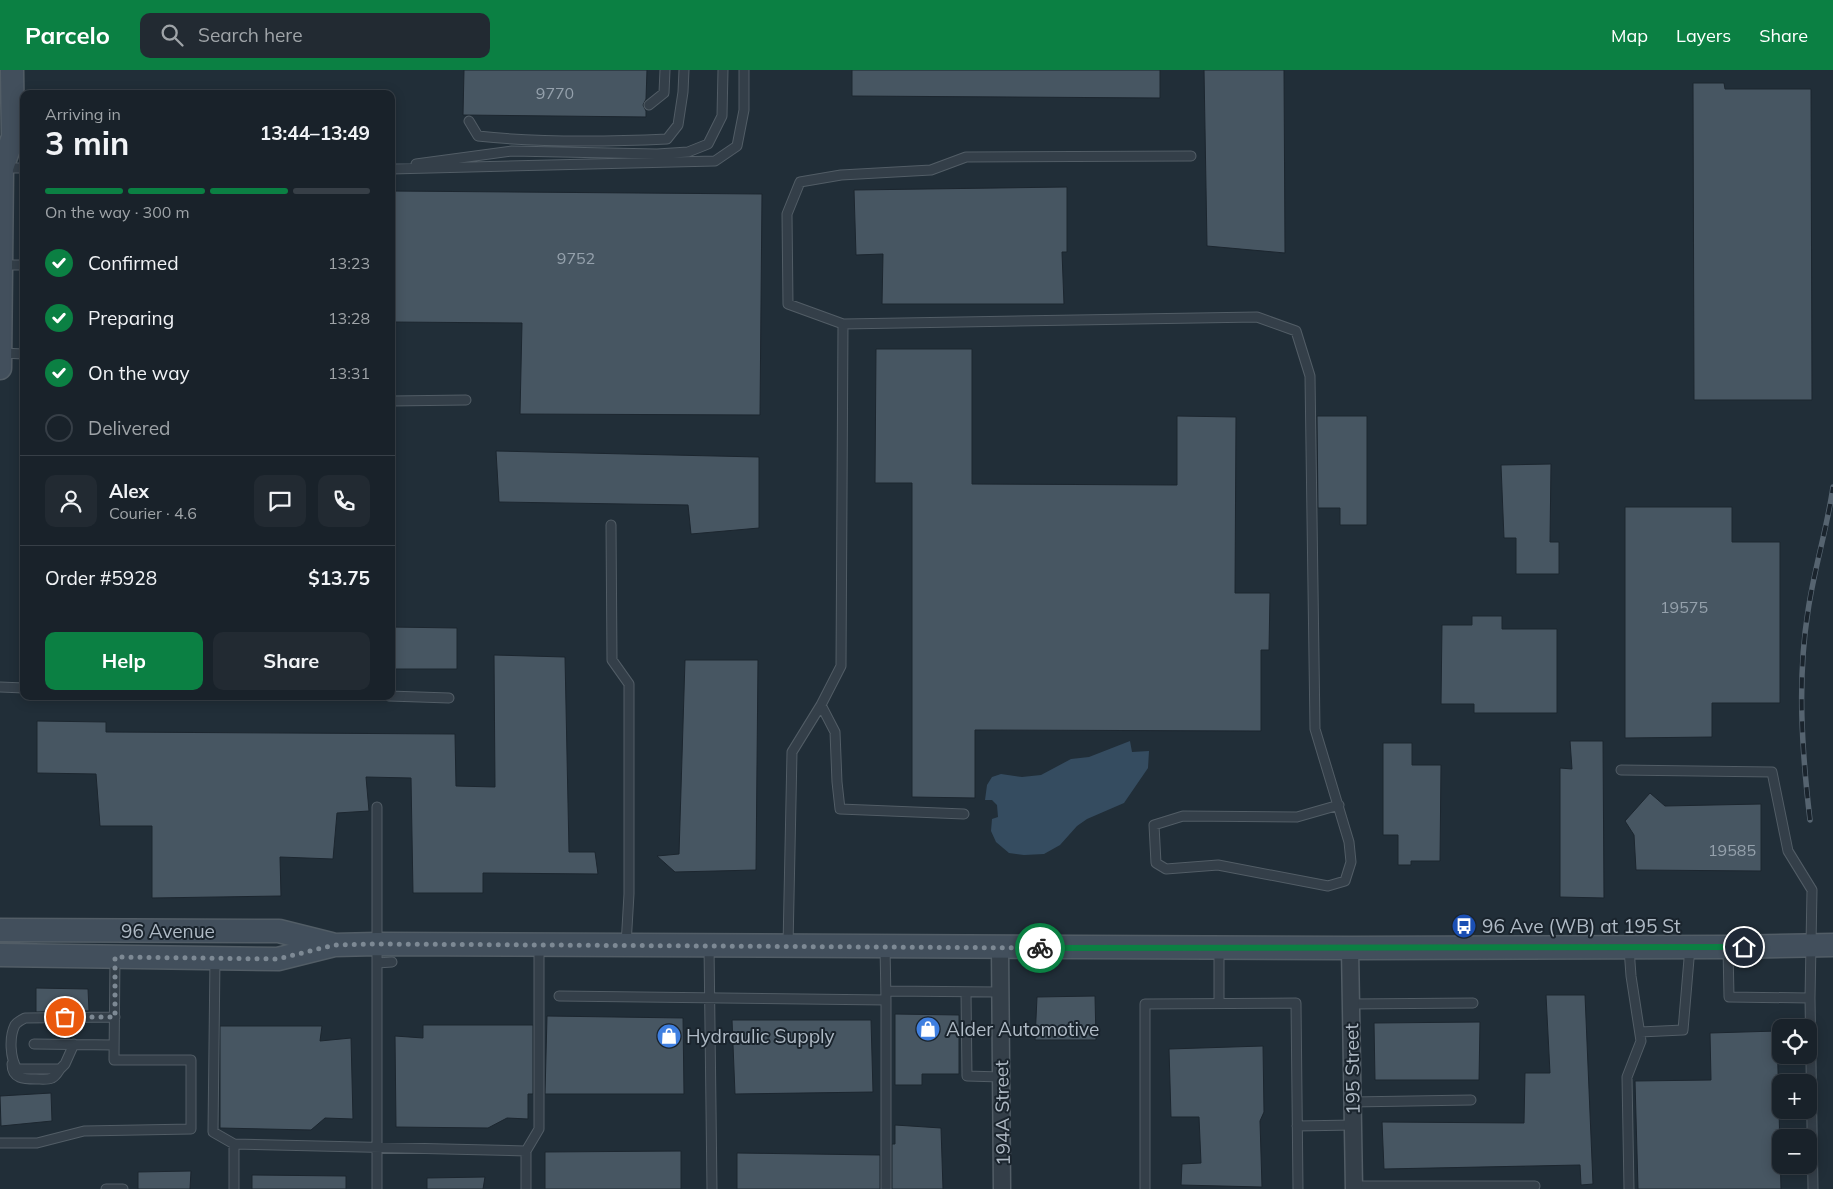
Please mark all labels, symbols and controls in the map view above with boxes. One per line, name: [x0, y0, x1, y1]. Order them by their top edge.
search box: [140, 13, 490, 58]
text: Parcelo: [25, 20, 110, 50]
icon: search: [158, 21, 186, 49]
text: Search here: [198, 23, 302, 47]
text: Map: [1611, 24, 1648, 47]
text: Layers: [1676, 24, 1731, 47]
text: Share: [1759, 24, 1808, 47]
house number: 9770: [536, 83, 574, 103]
text: Arriving in: [45, 104, 121, 124]
text: 13:44–13:49: [260, 121, 370, 145]
text: 3 min: [45, 123, 129, 163]
text: On the way · 300 m: [45, 202, 190, 222]
house number: 9752: [557, 248, 595, 268]
icon: check: [45, 249, 73, 277]
text: Confirmed: [88, 251, 179, 275]
text: 13:23: [328, 253, 370, 273]
icon: check: [45, 304, 73, 332]
text: Preparing: [88, 306, 174, 330]
text: 13:28: [328, 308, 370, 328]
icon: check: [45, 359, 73, 387]
text: On the way: [88, 361, 190, 385]
text: 13:31: [328, 363, 370, 383]
text: Delivered: [88, 416, 170, 440]
button: person: [45, 475, 97, 527]
button: chat: [254, 475, 306, 527]
button: phone: [318, 475, 370, 527]
text: Alex: [109, 479, 149, 503]
text: Courier · 4.6: [109, 503, 197, 523]
text: Order #5928: [45, 566, 157, 590]
text: $13.75: [308, 566, 370, 590]
house number: 19575: [1660, 597, 1708, 617]
button: Help: [45, 632, 203, 690]
button: Share: [213, 632, 370, 690]
house number: 19585: [1708, 840, 1756, 860]
bus stop icon: 96 Ave (WB) at 195 St: [1451, 913, 1477, 939]
place label: 96 Ave (WB) at 195 St: [1482, 914, 1681, 938]
street label: 96 Avenue: [121, 919, 215, 943]
courier: [1015, 923, 1065, 973]
pin: [1723, 926, 1765, 968]
icon: home: [1730, 933, 1758, 961]
icon: bike: [1026, 934, 1054, 962]
pin: [44, 996, 86, 1038]
icon: bag: [51, 1003, 79, 1031]
shop icon: Alder Automotive: [915, 1016, 941, 1042]
place label: Alder Automotive: [946, 1017, 1099, 1041]
map controls: [1772, 1019, 1817, 1174]
button: locate: [1772, 1019, 1817, 1064]
shop icon: Hydraulic Supply: [656, 1023, 682, 1049]
street label: 195 Street: [1339, 1023, 1365, 1115]
place label: Hydraulic Supply: [686, 1024, 835, 1048]
street label: 194A Street: [989, 1060, 1015, 1166]
button: +: [1772, 1074, 1817, 1119]
button: −: [1772, 1129, 1817, 1174]

